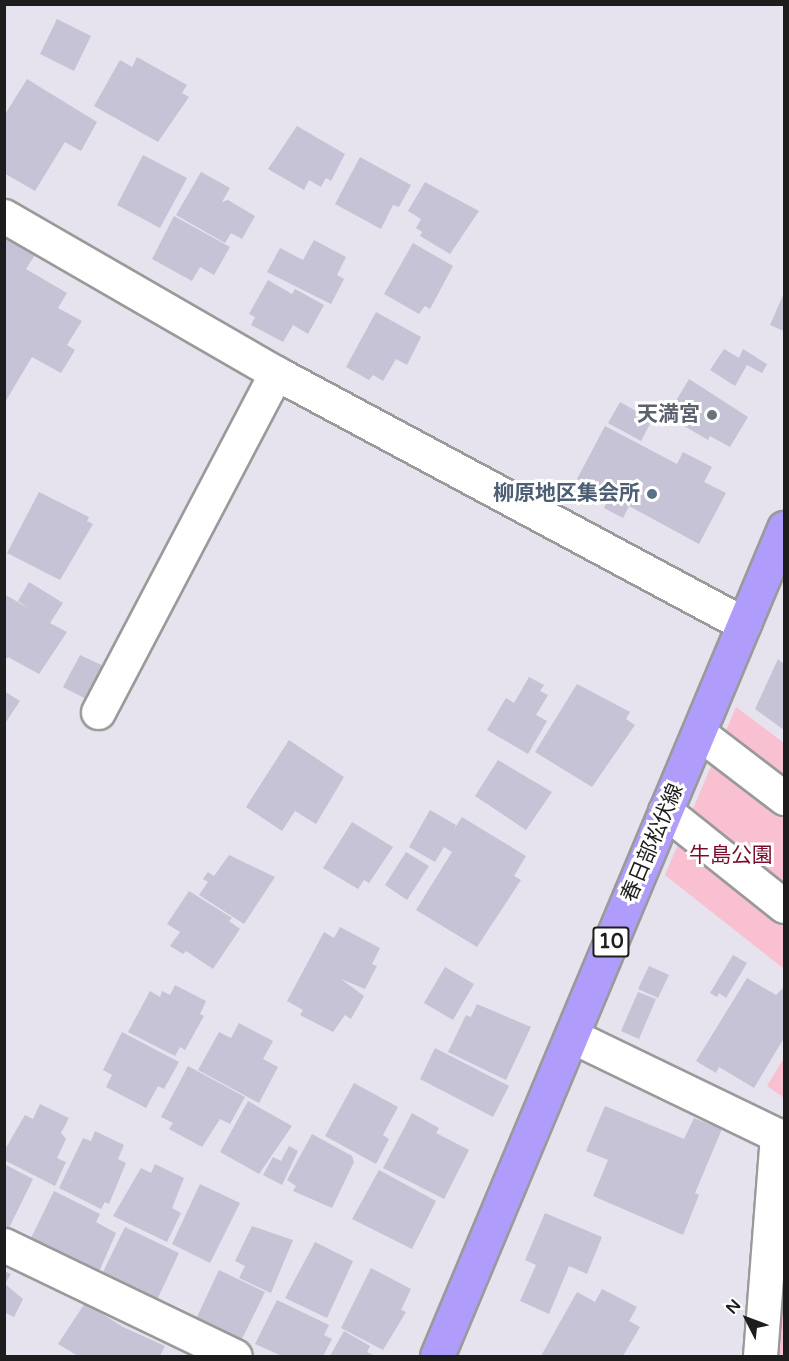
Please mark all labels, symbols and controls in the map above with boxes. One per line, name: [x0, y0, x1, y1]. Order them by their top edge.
place label: 天満宮: [637, 402, 700, 428]
marker: 天満宮: [705, 408, 719, 422]
place label: 柳原地区集会所: [493, 481, 640, 507]
marker: 柳原地区集会所: [645, 487, 659, 501]
street label: 春日部松伏線: [617, 780, 689, 906]
park label: 牛島公園: [689, 843, 773, 869]
road number: 10: [592, 925, 630, 959]
north arrow: [717, 1289, 777, 1349]
text: N: [722, 1295, 745, 1318]

